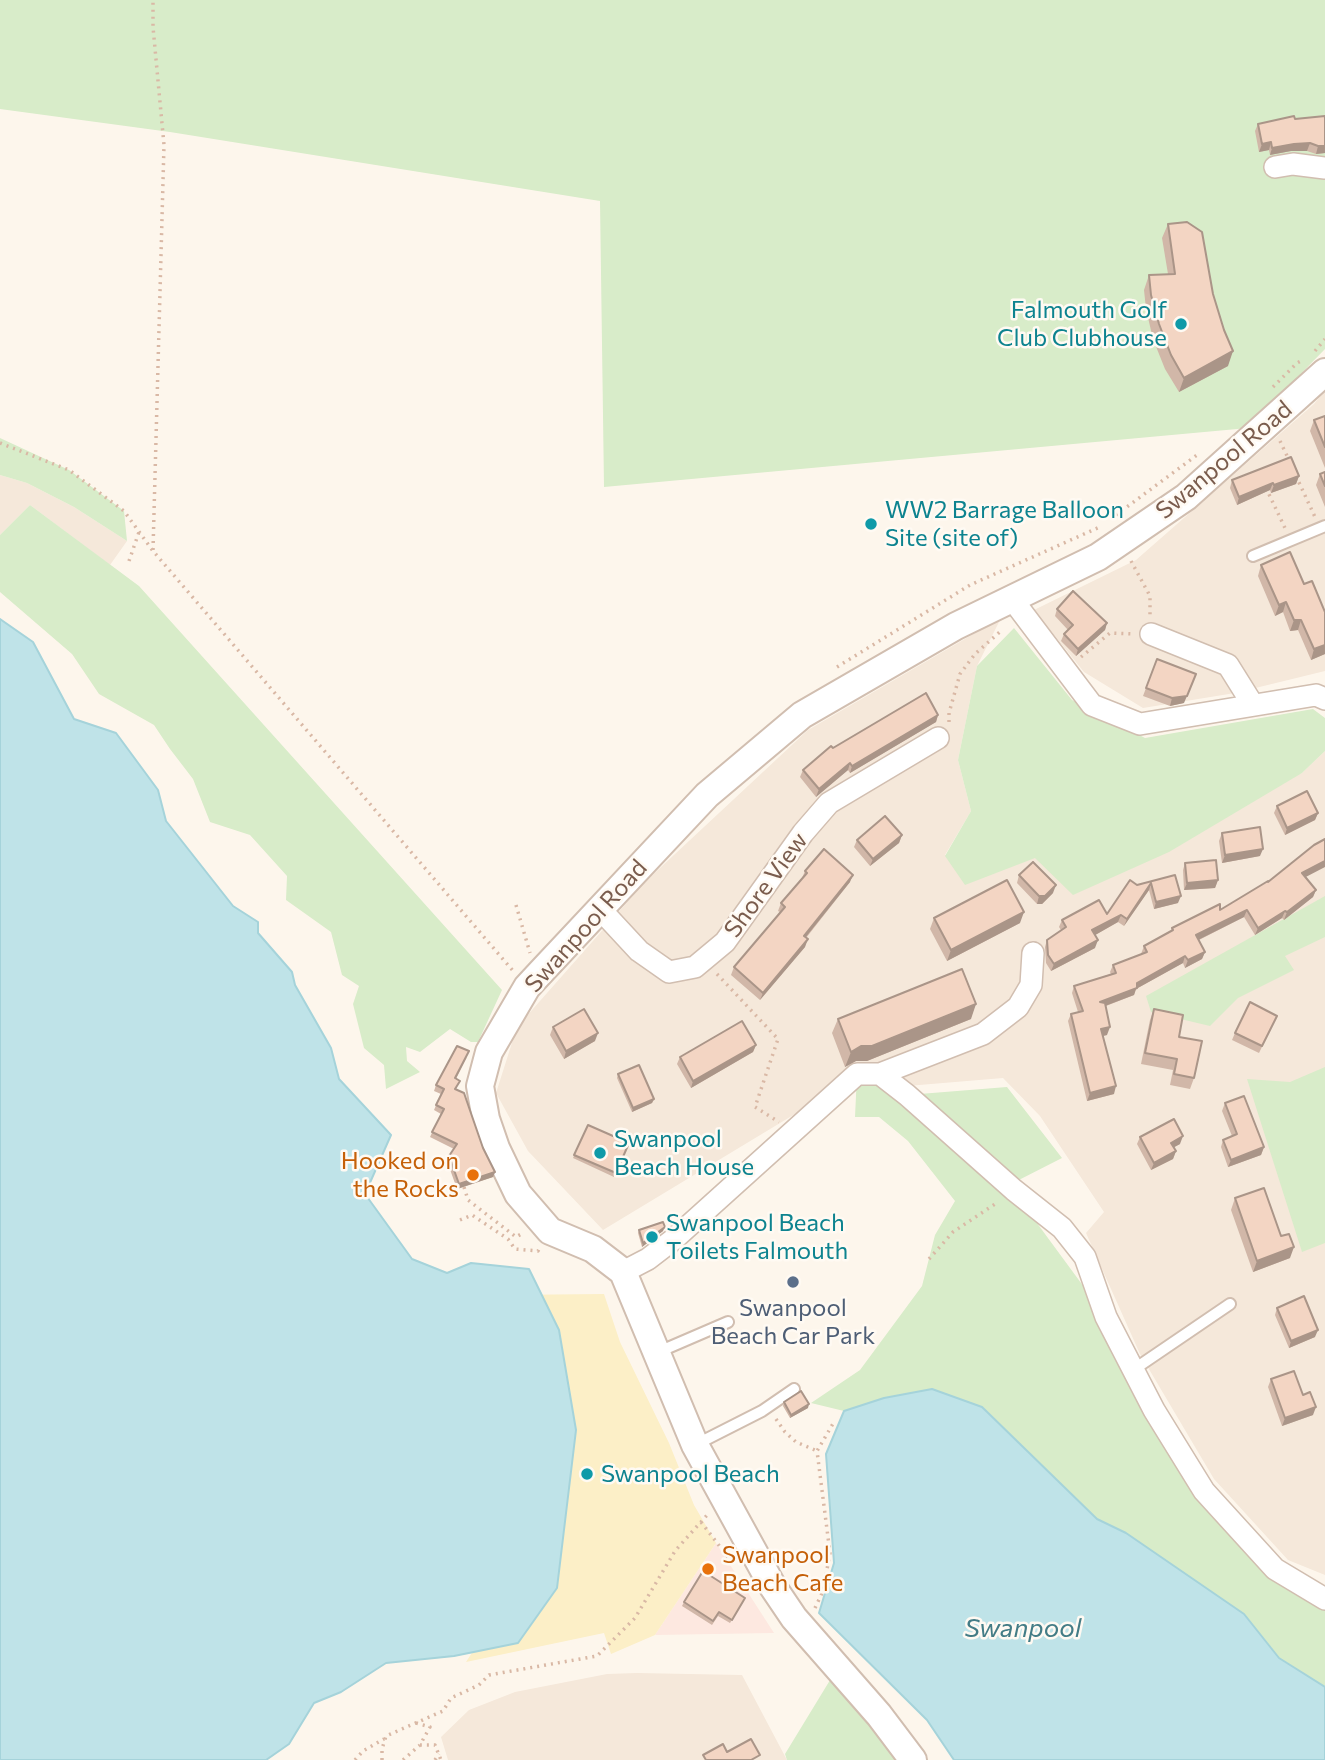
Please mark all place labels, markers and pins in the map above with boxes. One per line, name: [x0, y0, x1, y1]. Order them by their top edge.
place label: Falmouth Golf Club Clubhouse: [997, 296, 1167, 352]
marker: Falmouth Golf Club Clubhouse: [1173, 316, 1189, 332]
place label: WW2 Barrage Balloon Site (site of): [885, 496, 1124, 552]
marker: WW2 Barrage Balloon Site (site of): [863, 516, 879, 532]
place label: Swanpool Beach House: [614, 1125, 754, 1181]
marker: Swanpool Beach House: [592, 1145, 608, 1161]
place label: Hooked on the Rocks: [341, 1147, 459, 1203]
marker: Hooked on the Rocks: [465, 1167, 481, 1183]
place label: Swanpool Beach Toilets Falmouth: [666, 1209, 848, 1265]
marker: Swanpool Beach Toilets Falmouth: [644, 1229, 660, 1245]
marker: Swanpool Beach Car Park: [785, 1274, 801, 1290]
place label: Swanpool Beach Car Park: [711, 1294, 875, 1350]
place label: Swanpool Beach: [601, 1460, 780, 1488]
marker: Swanpool Beach: [579, 1466, 595, 1482]
place label: Swanpool Beach Cafe: [722, 1541, 843, 1597]
marker: Swanpool Beach Cafe: [700, 1561, 716, 1577]

